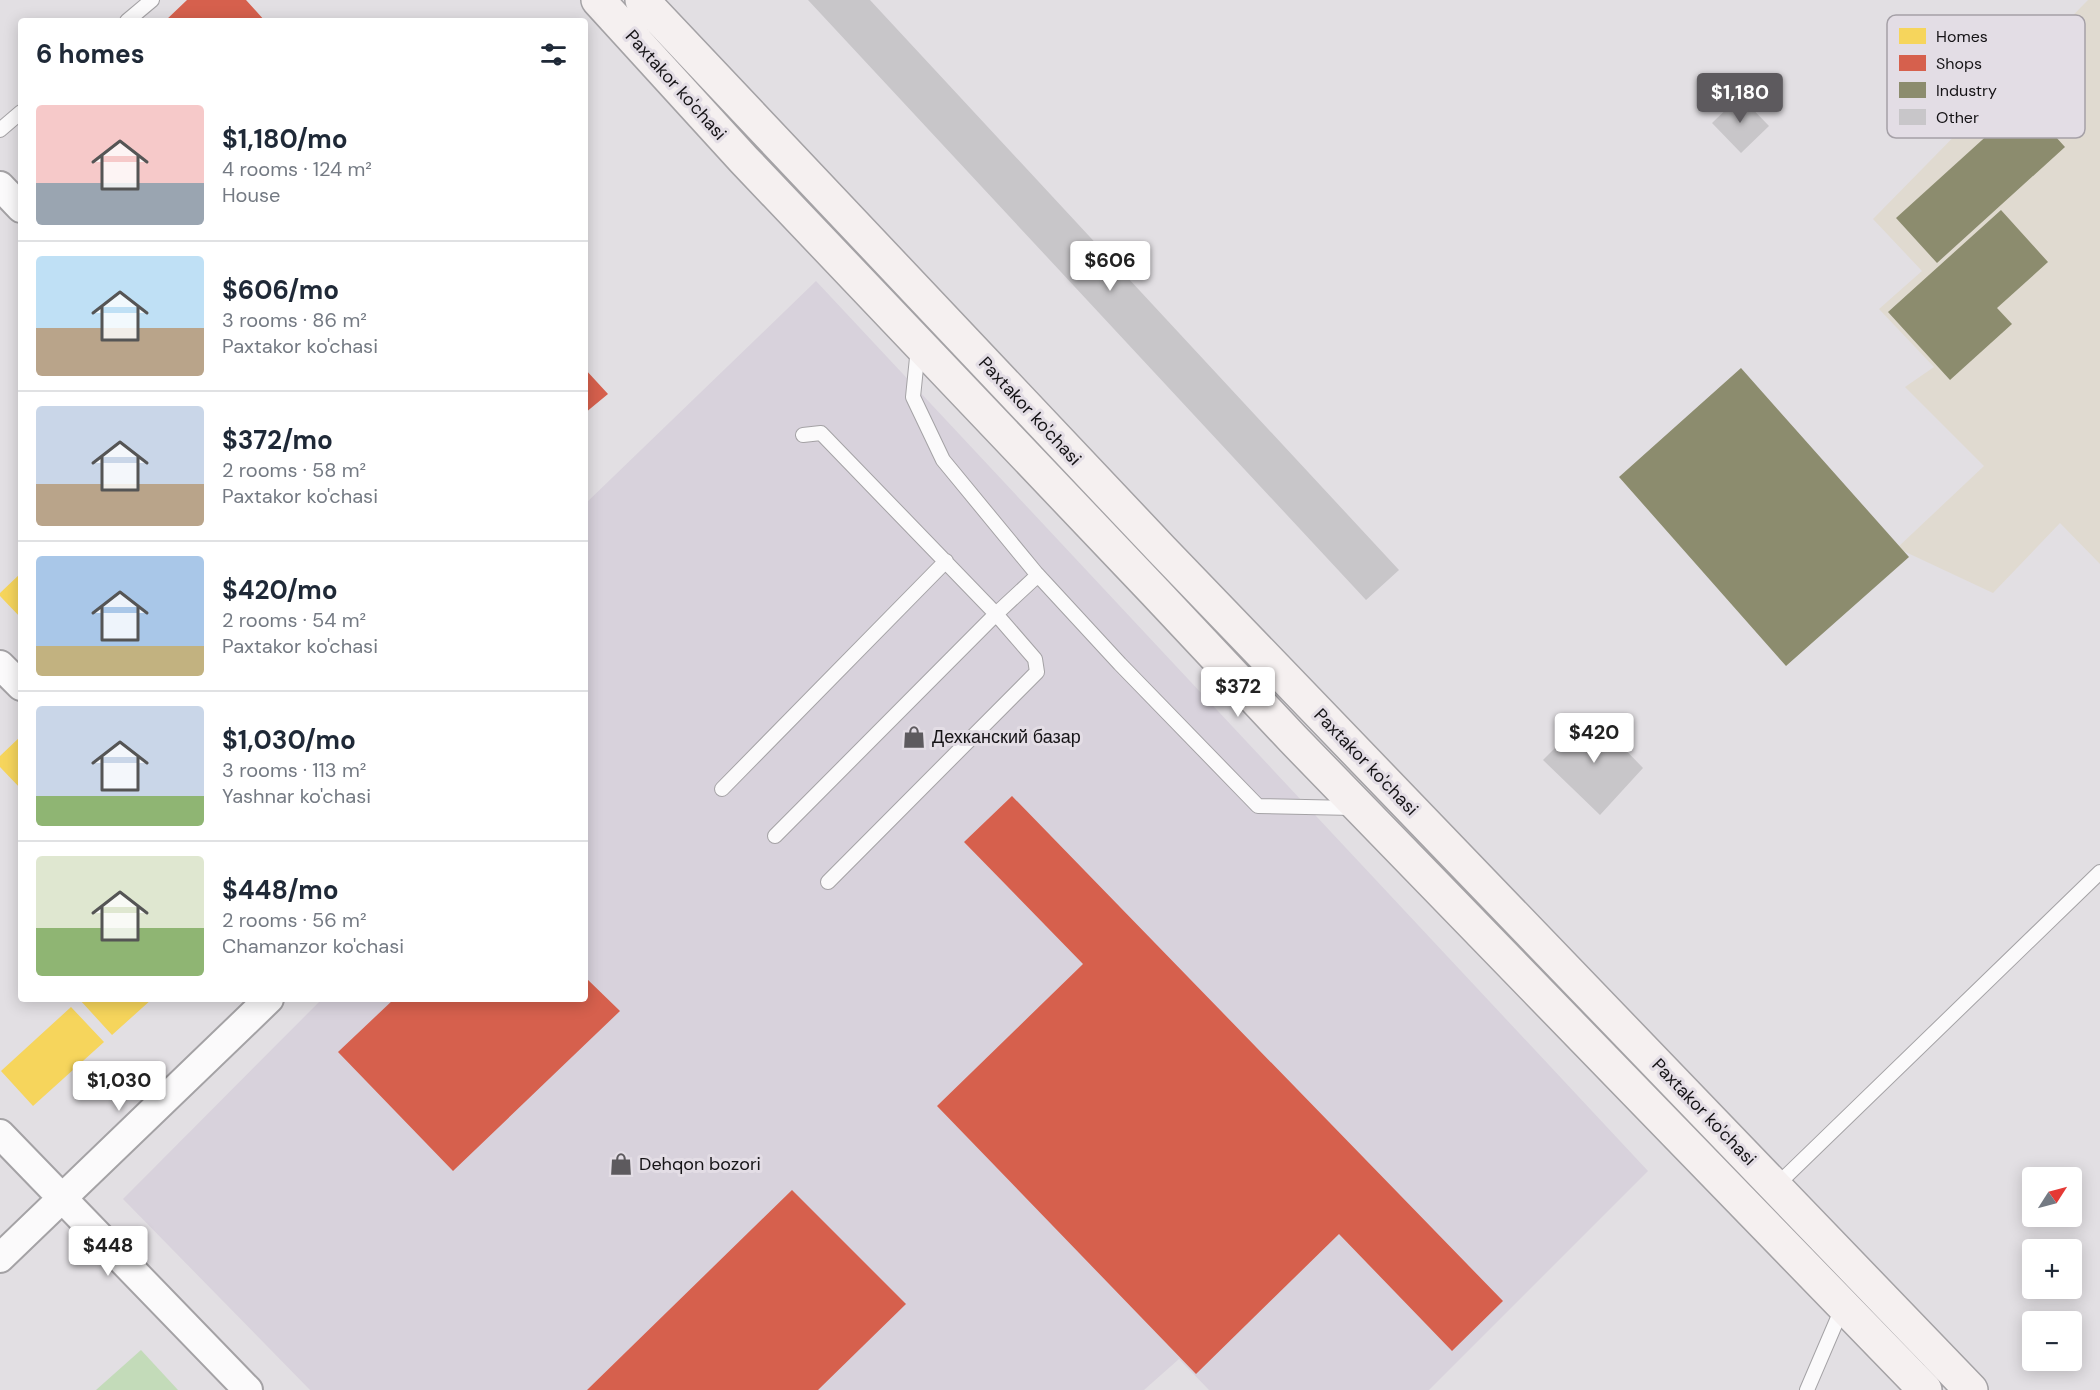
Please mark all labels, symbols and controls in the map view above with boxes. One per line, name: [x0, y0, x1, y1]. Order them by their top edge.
legend: [1887, 15, 2085, 138]
street label: Paxtakor ko'chasi: [620, 25, 732, 145]
text: Homes: [1936, 26, 1988, 47]
text: 6 homes: [36, 37, 144, 71]
icon: filters: [537, 38, 570, 71]
text: Shops: [1936, 53, 1982, 74]
pin: $1,180: [1691, 73, 1789, 124]
text: $1,180: [1711, 79, 1769, 105]
text: Industry: [1936, 80, 1997, 101]
text: Other: [1936, 107, 1979, 128]
text: $1,180/mo: [222, 122, 348, 156]
icon: home: [84, 129, 156, 201]
text: 4 rooms · 124 m²: [222, 156, 372, 182]
text: House: [222, 182, 280, 208]
pin: $606: [1074, 241, 1146, 292]
text: $606: [1084, 247, 1136, 273]
text: $606/mo: [222, 273, 339, 307]
icon: home: [84, 280, 156, 352]
text: 3 rooms · 86 m²: [222, 307, 367, 333]
text: Paxtakor ko'chasi: [222, 333, 378, 359]
street label: Paxtakor ko'chasi: [973, 351, 1087, 471]
text: $372/mo: [222, 423, 333, 457]
icon: home: [84, 430, 156, 502]
text: 2 rooms · 58 m²: [222, 457, 366, 483]
text: Paxtakor ko'chasi: [222, 483, 378, 509]
text: $420/mo: [222, 573, 338, 607]
icon: home: [84, 580, 156, 652]
text: 2 rooms · 54 m²: [222, 607, 366, 633]
text: Paxtakor ko'chasi: [222, 633, 378, 659]
pin: $372: [1202, 667, 1274, 718]
text: $372: [1215, 673, 1261, 699]
street label: Paxtakor ko'chasi: [1309, 703, 1423, 821]
pin: $420: [1558, 713, 1630, 764]
text: $420: [1569, 719, 1619, 745]
text: $1,030/mo: [222, 723, 356, 757]
shop icon: Дехканский базар: [901, 724, 927, 750]
place label: Дехканский базар: [932, 725, 1081, 749]
icon: home: [84, 730, 156, 802]
text: 3 rooms · 113 m²: [222, 757, 366, 783]
text: Yashnar ko'chasi: [222, 783, 371, 809]
text: $448/mo: [222, 873, 339, 907]
icon: home: [84, 880, 156, 952]
text: 2 rooms · 56 m²: [222, 907, 367, 933]
text: Chamanzor ko'chasi: [222, 933, 404, 959]
street label: Paxtakor ko'chasi: [1647, 1053, 1761, 1171]
pin: $1,030: [70, 1061, 168, 1112]
text: $1,030: [87, 1067, 151, 1093]
shop icon: Dehqon bozori: [608, 1151, 634, 1177]
place label: Dehqon bozori: [639, 1152, 761, 1176]
north arrow: [2022, 1167, 2082, 1227]
map controls: [2022, 1167, 2082, 1371]
pin: $448: [72, 1226, 144, 1277]
text: $448: [83, 1232, 133, 1258]
button: +: [2022, 1239, 2082, 1299]
button: −: [2022, 1311, 2082, 1371]

